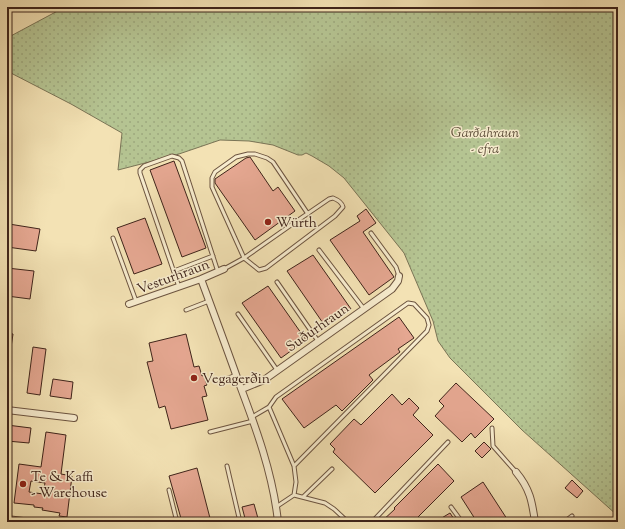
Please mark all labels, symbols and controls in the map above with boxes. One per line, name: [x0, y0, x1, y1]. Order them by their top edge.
park label: Garðahraun - efra: [451, 124, 520, 160]
place label: Würth: [276, 214, 317, 234]
marker: Würth: [263, 217, 273, 227]
street label: Vesturhraun: [135, 255, 213, 300]
street label: Suðurhraun: [282, 299, 354, 358]
place label: Vegagerðin: [202, 370, 270, 390]
marker: Vegagerðin: [189, 373, 199, 383]
place label: Te & Kaffi - Warehouse: [31, 468, 107, 504]
marker: Te & Kaffi - Warehouse: [18, 479, 28, 489]

